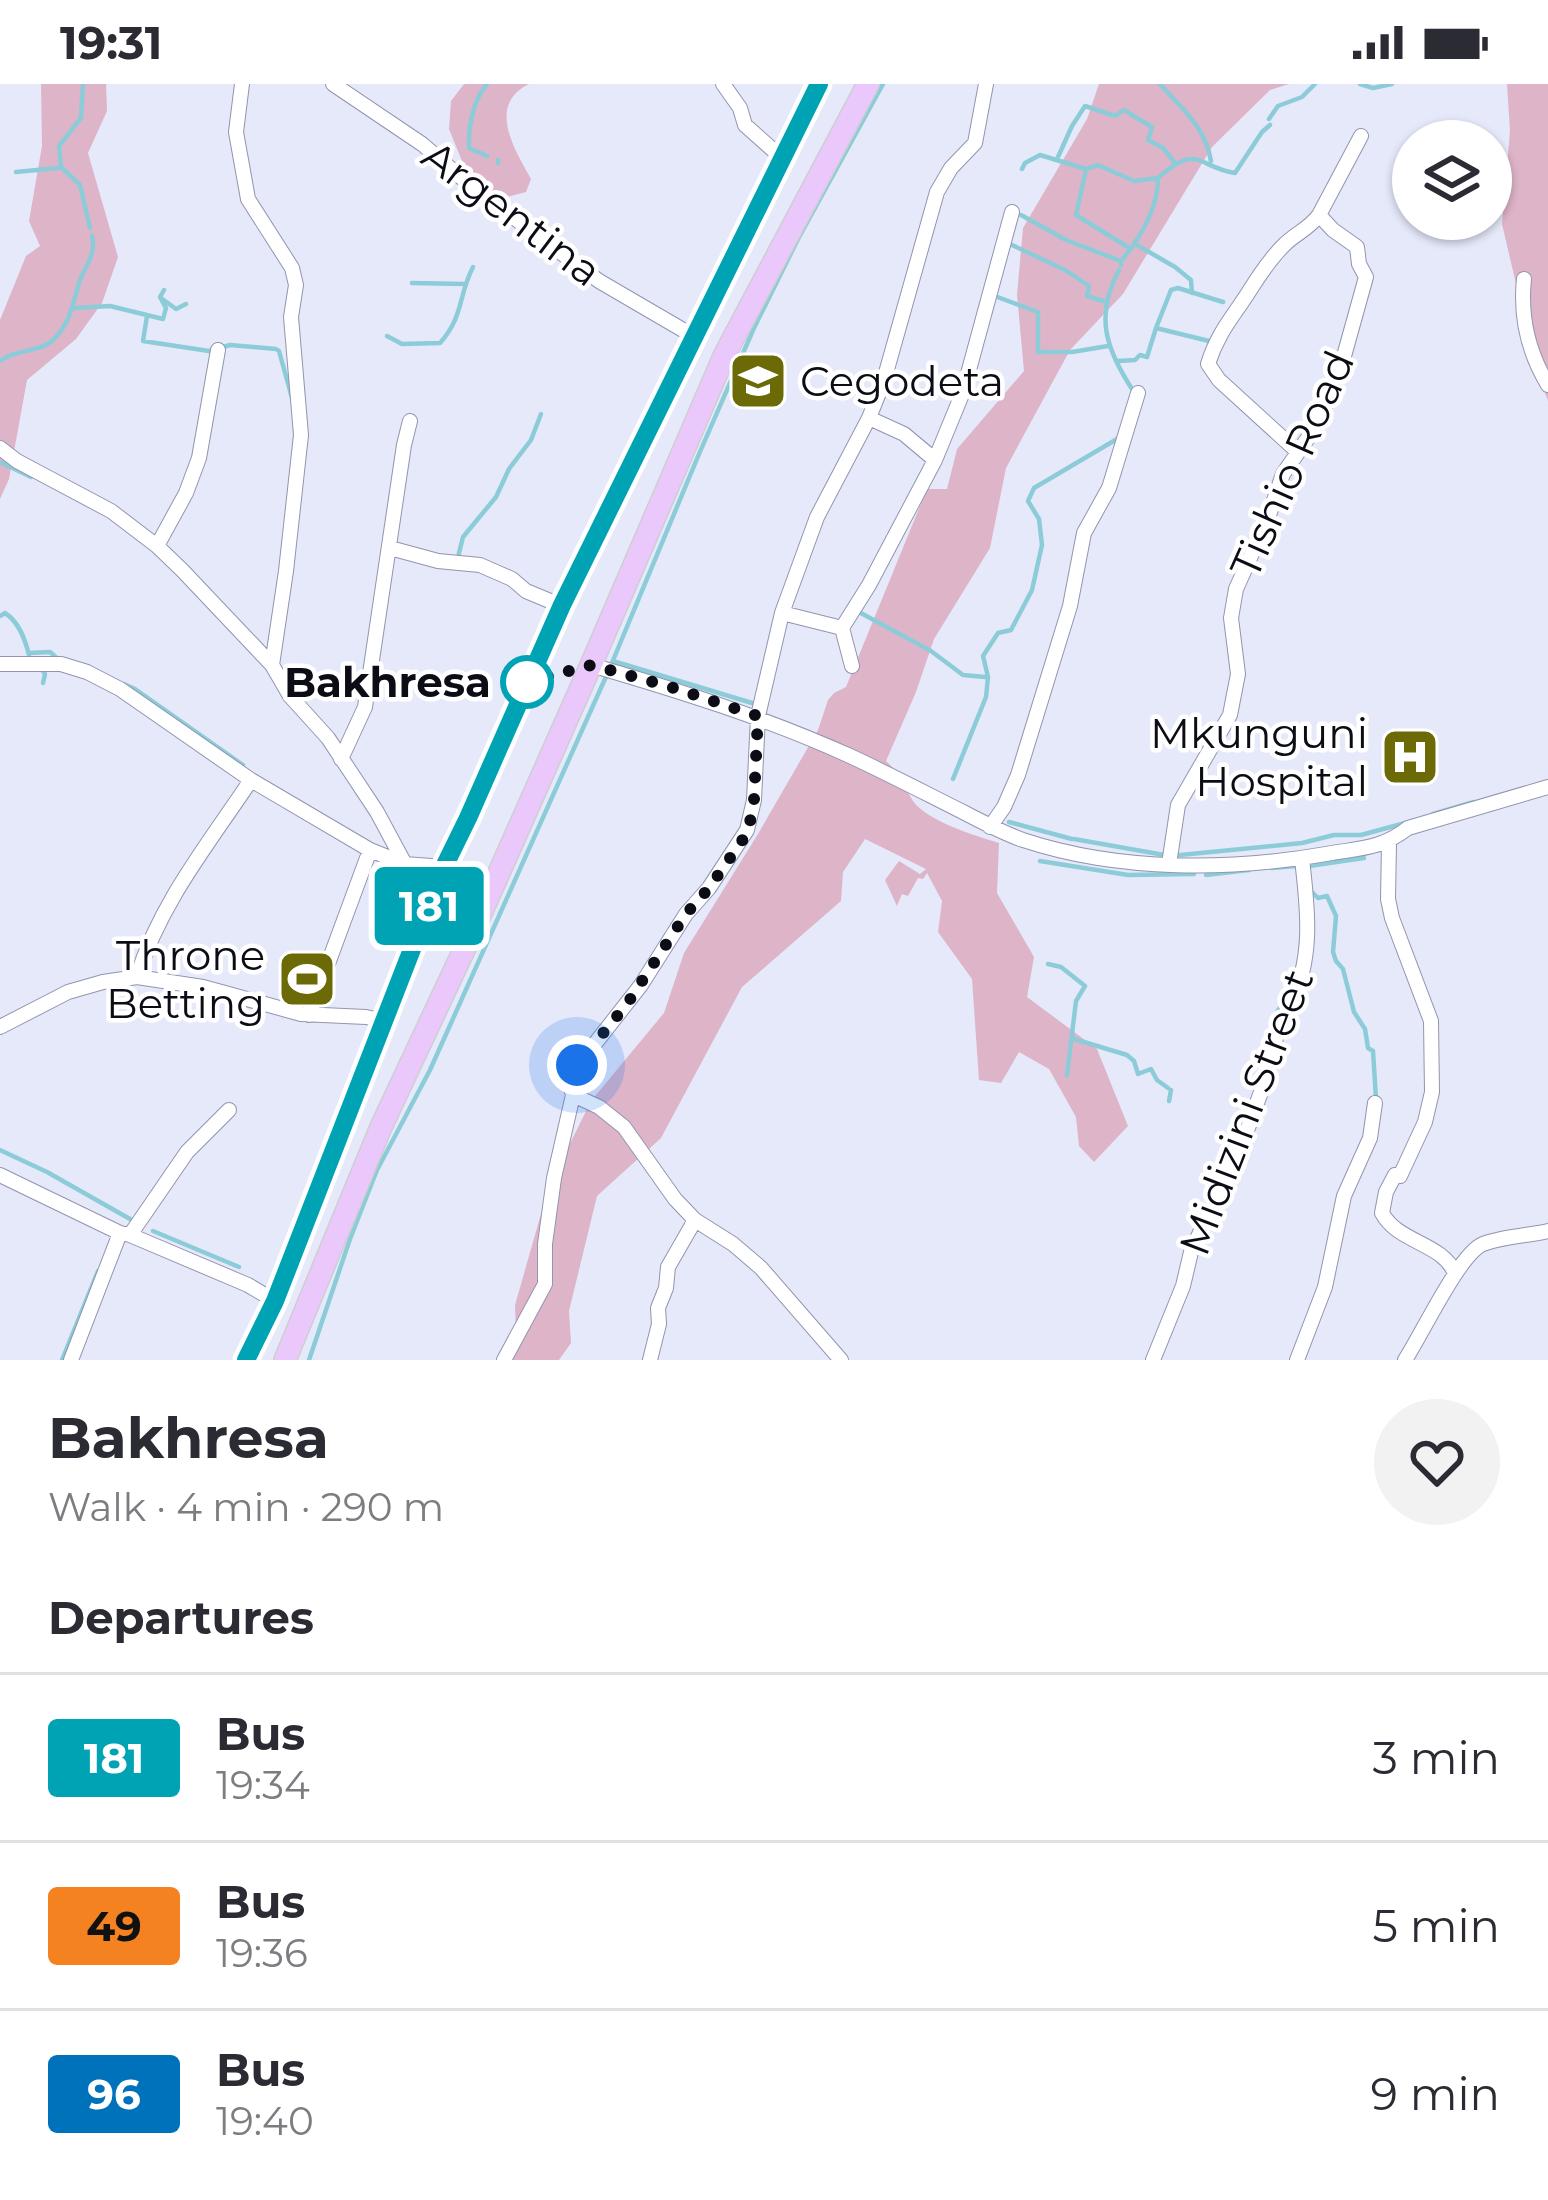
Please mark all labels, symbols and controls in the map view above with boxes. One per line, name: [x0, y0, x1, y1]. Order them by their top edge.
text: 19:31: [60, 15, 162, 70]
map controls: [1392, 120, 1512, 240]
button: layers: [1392, 120, 1512, 240]
street label: Argentina: [412, 129, 612, 297]
street label: Tishio Road: [1219, 343, 1365, 585]
school or university icon: Cegodeta: [727, 350, 789, 412]
place label: Cegodeta: [800, 355, 1004, 407]
place label: Bakhresa: [284, 656, 491, 708]
marker: Bakhresa: [502, 657, 552, 707]
place label: Mkunguni Hospital: [1150, 707, 1368, 807]
hospital icon: Mkunguni Hospital: [1379, 726, 1441, 788]
line badge: 181: [360, 867, 498, 945]
text: 181: [399, 880, 459, 932]
place label: Throne Betting: [106, 929, 265, 1029]
sports icon: Throne Betting: [276, 948, 338, 1010]
street label: Midizini Street: [1168, 962, 1324, 1262]
your location: [547, 1035, 607, 1095]
button: heart: [1374, 1399, 1500, 1525]
text: Bakhresa: [48, 1403, 329, 1472]
text: Walk · 4 min · 290 m: [48, 1483, 444, 1531]
text: Departures: [48, 1590, 314, 1645]
text: Bus: [216, 1706, 305, 1761]
text: 3 min: [1373, 1730, 1500, 1785]
text: 181: [84, 1732, 144, 1784]
text: 19:34: [216, 1761, 310, 1809]
text: Bus: [216, 1874, 305, 1929]
text: 5 min: [1372, 1898, 1500, 1953]
text: 49: [86, 1900, 142, 1952]
text: 19:36: [216, 1929, 308, 1977]
text: Bus: [216, 2042, 305, 2097]
text: 9 min: [1371, 2066, 1500, 2121]
text: 96: [87, 2068, 141, 2120]
text: 19:40: [216, 2097, 314, 2145]

